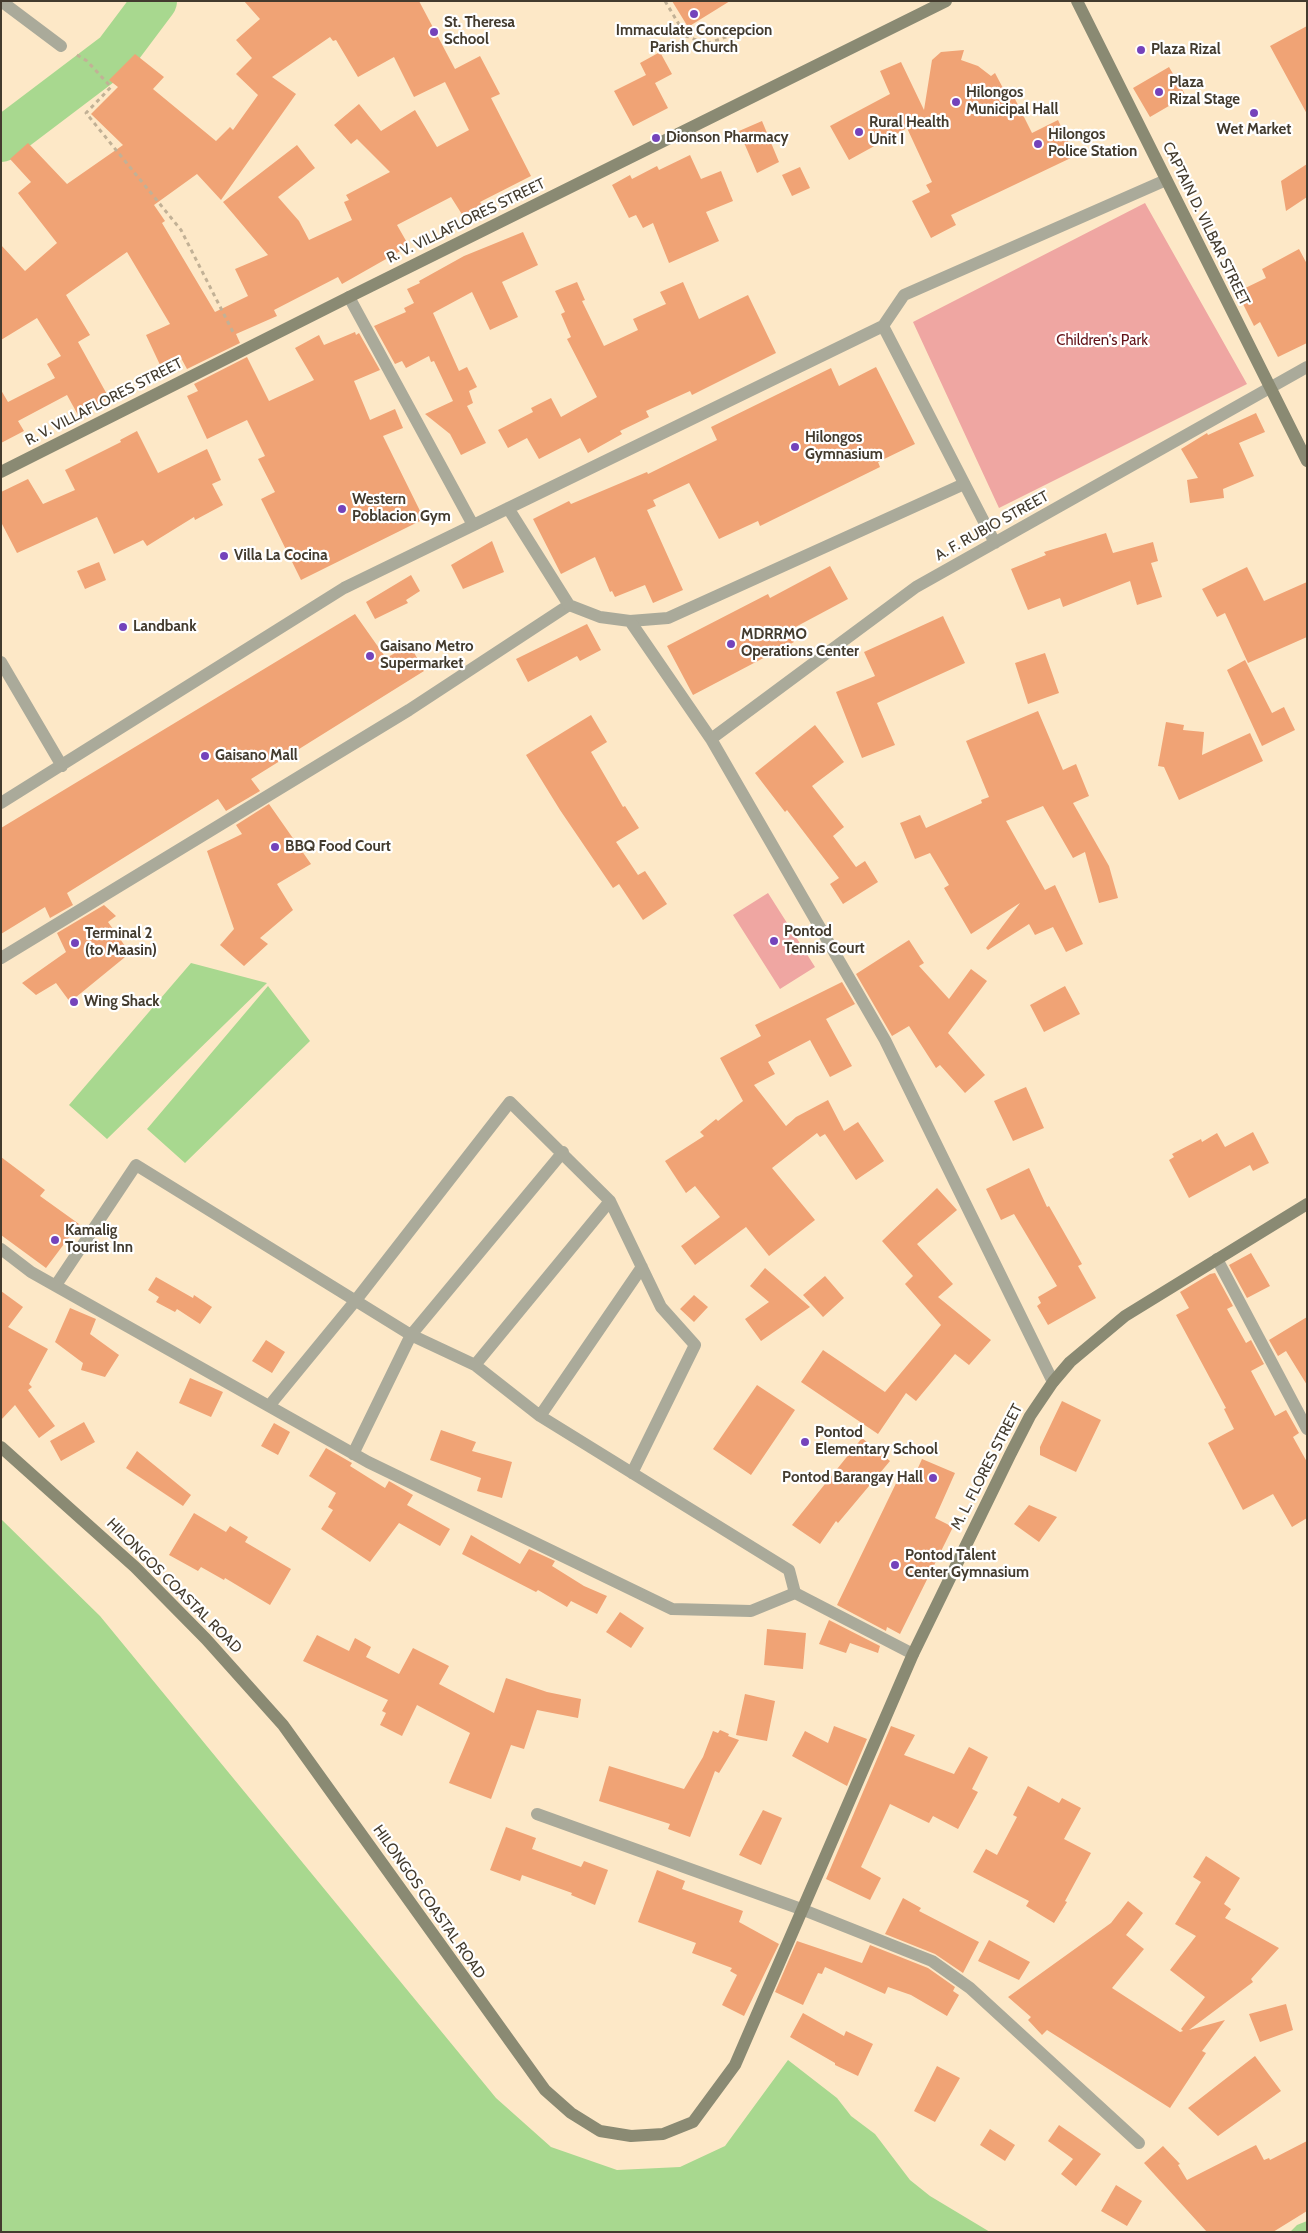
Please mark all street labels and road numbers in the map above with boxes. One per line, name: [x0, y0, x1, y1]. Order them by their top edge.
street label: CAPTAIN D. VILBAR STREET: [1158, 139, 1254, 309]
street label: R. V. VILLAFLORES STREET: [384, 175, 548, 267]
street label: R. V. VILLAFLORES STREET: [22, 354, 186, 450]
street label: A. F. RUBIO STREET: [932, 487, 1052, 565]
street label: M. L. FLORES STREET: [947, 1401, 1027, 1533]
street label: HILONGOS COASTAL ROAD: [103, 1515, 245, 1657]
street label: HILONGOS COASTAL ROAD: [369, 1822, 489, 1982]

